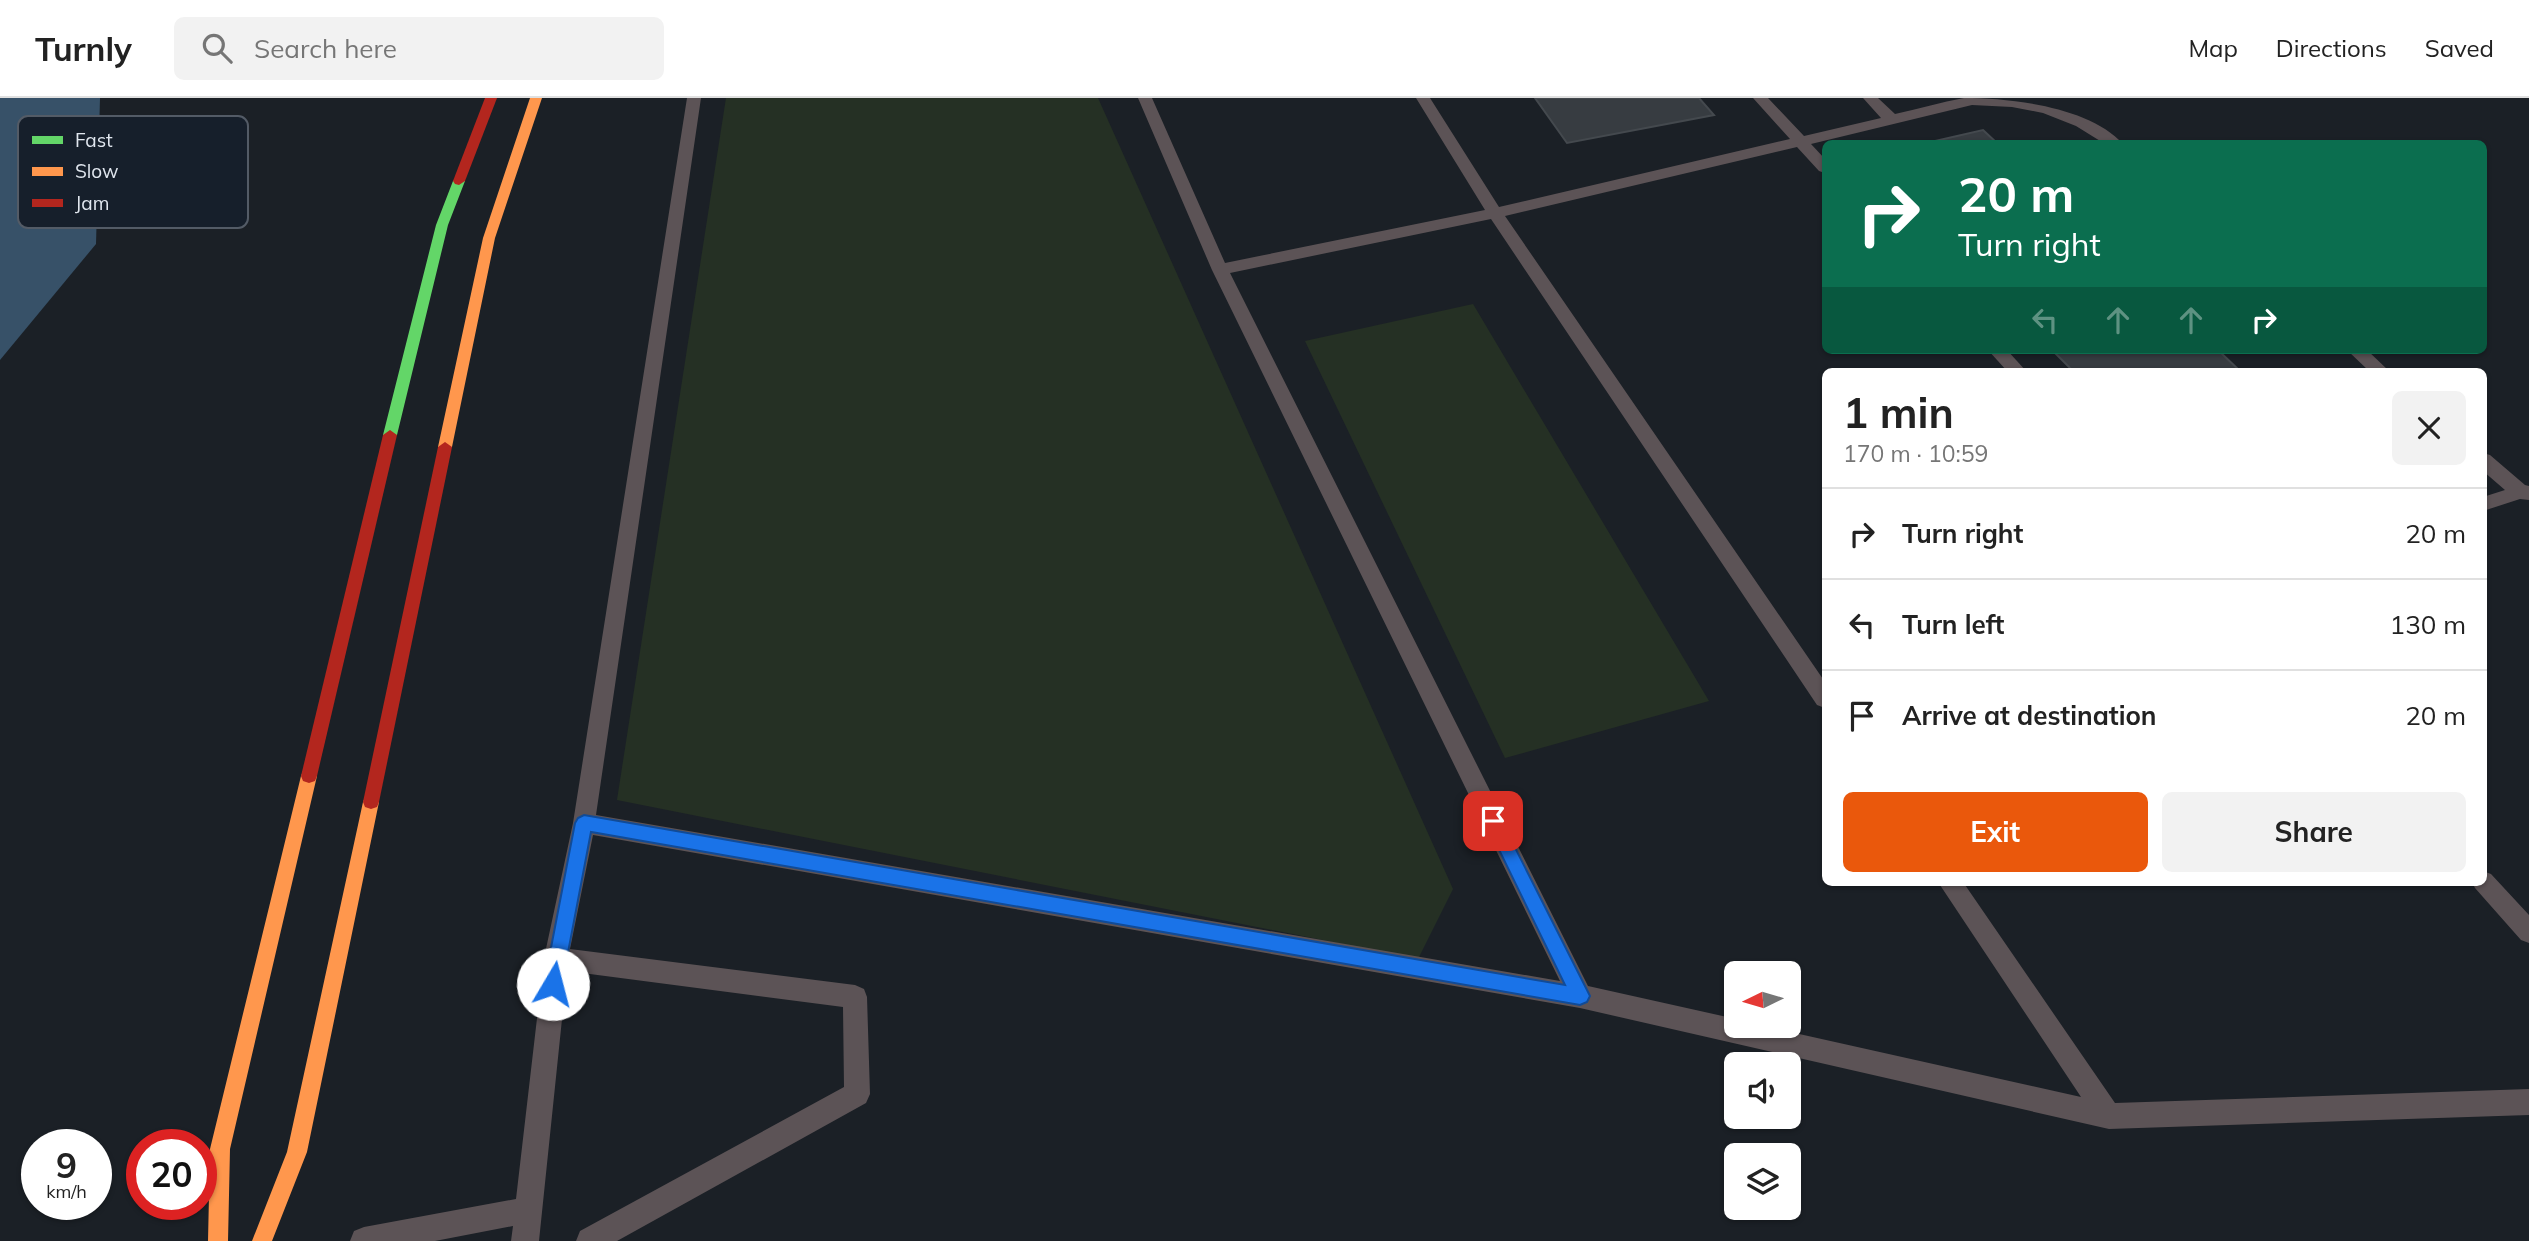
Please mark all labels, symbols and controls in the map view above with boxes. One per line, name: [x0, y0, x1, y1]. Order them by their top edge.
search box: [174, 17, 664, 80]
text: Turnly: [35, 28, 132, 69]
icon: search: [198, 29, 236, 67]
text: Search here: [254, 32, 397, 65]
text: Map: [2188, 33, 2238, 63]
text: Directions: [2276, 33, 2387, 63]
text: Saved: [2425, 33, 2494, 63]
legend: [18, 116, 248, 228]
text: Fast: [75, 128, 113, 152]
text: Slow: [75, 159, 119, 183]
text: 20 m: [1958, 163, 2074, 224]
icon: right: [1843, 168, 1934, 259]
text: Jam: [75, 191, 109, 215]
text: Turn right: [1958, 224, 2101, 264]
icon: left: [2026, 301, 2064, 339]
icon: ahead: [2099, 301, 2137, 339]
icon: ahead: [2172, 301, 2210, 339]
icon: right: [2245, 301, 2283, 339]
text: 1 min: [1843, 386, 1954, 439]
button: close: [2392, 391, 2466, 465]
text: 170 m · 10:59: [1843, 439, 1988, 468]
icon: right: [1843, 515, 1881, 553]
text: Turn right: [1902, 517, 2023, 550]
text: 20 m: [2405, 517, 2466, 550]
icon: left: [1843, 606, 1881, 644]
text: Turn left: [1902, 608, 2004, 641]
text: 130 m: [2390, 608, 2466, 641]
icon: arrive: [1843, 697, 1881, 735]
text: Arrive at destination: [1902, 699, 2157, 732]
text: 20 m: [2405, 699, 2466, 732]
pin: [1463, 791, 1523, 851]
button: Exit: [1843, 792, 2148, 872]
button: Share: [2162, 792, 2466, 872]
icon: arrive: [1474, 802, 1512, 840]
position arrow: [516, 947, 590, 1021]
north arrow: [1724, 961, 1801, 1038]
map controls: [1724, 961, 1801, 1220]
button: sound: [1724, 1052, 1801, 1129]
speed limit sign: 20: [126, 1129, 217, 1220]
text: 9: [56, 1143, 77, 1187]
button: layers: [1724, 1143, 1801, 1220]
text: km/h: [46, 1180, 87, 1203]

